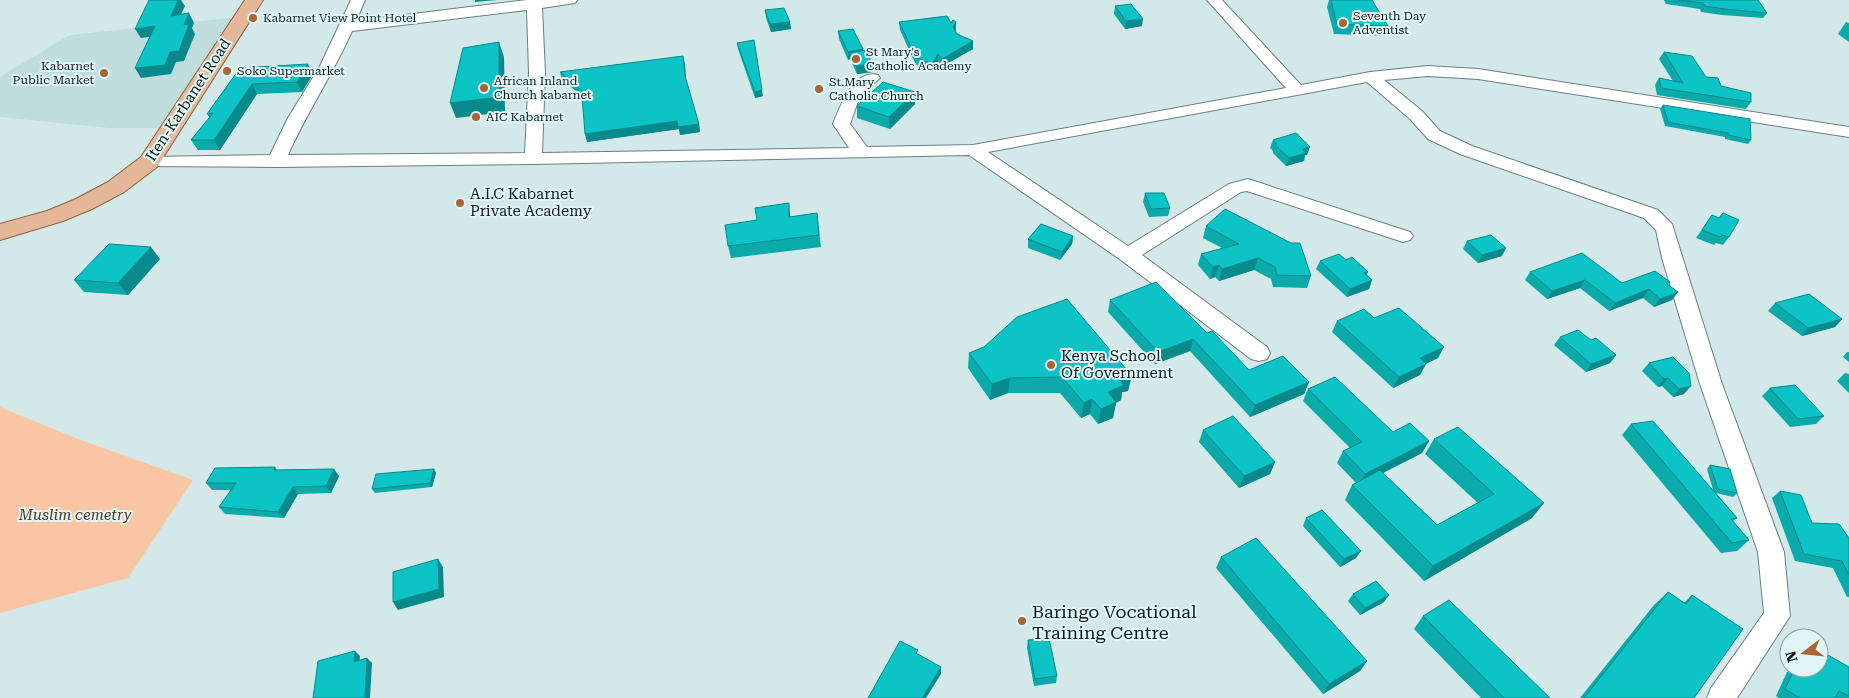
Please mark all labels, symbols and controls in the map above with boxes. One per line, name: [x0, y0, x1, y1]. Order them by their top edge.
place label: Seventh Day Adventist: [1353, 9, 1427, 37]
place label: Kabarnet View Point Hotel: [263, 11, 417, 25]
marker: Kabarnet View Point Hotel: [247, 12, 259, 24]
marker: Seventh Day Adventist: [1337, 17, 1349, 29]
street label: Iten-Karbanet Road: [142, 35, 235, 165]
place label: St Mary's Catholic Academy: [866, 45, 972, 73]
marker: St Mary's Catholic Academy: [850, 53, 862, 65]
place label: Kabarnet Public Market: [13, 59, 95, 87]
place label: Soko Supermarket: [237, 64, 345, 78]
marker: Soko Supermarket: [221, 65, 233, 77]
marker: Kabarnet Public Market: [98, 67, 110, 79]
place label: African Inland Church kabarnet: [494, 74, 592, 102]
place label: St.Mary Catholic Church: [829, 75, 924, 103]
marker: African Inland Church kabarnet: [478, 82, 490, 94]
marker: St.Mary Catholic Church: [813, 83, 825, 95]
place label: AIC Kabarnet: [486, 110, 564, 124]
marker: AIC Kabarnet: [470, 111, 482, 123]
place label: A.I.C Kabarnet Private Academy: [470, 185, 592, 220]
marker: A.I.C Kabarnet Private Academy: [454, 197, 466, 209]
place label: Kenya School Of Government: [1061, 347, 1173, 382]
marker: Kenya School Of Government: [1045, 359, 1057, 371]
park label: Muslim cemetry: [18, 506, 132, 524]
place label: Baringo Vocational Training Centre: [1032, 601, 1197, 643]
marker: Baringo Vocational Training Centre: [1016, 615, 1028, 627]
north arrow: [1779, 628, 1829, 678]
text: N: [1782, 649, 1801, 664]

